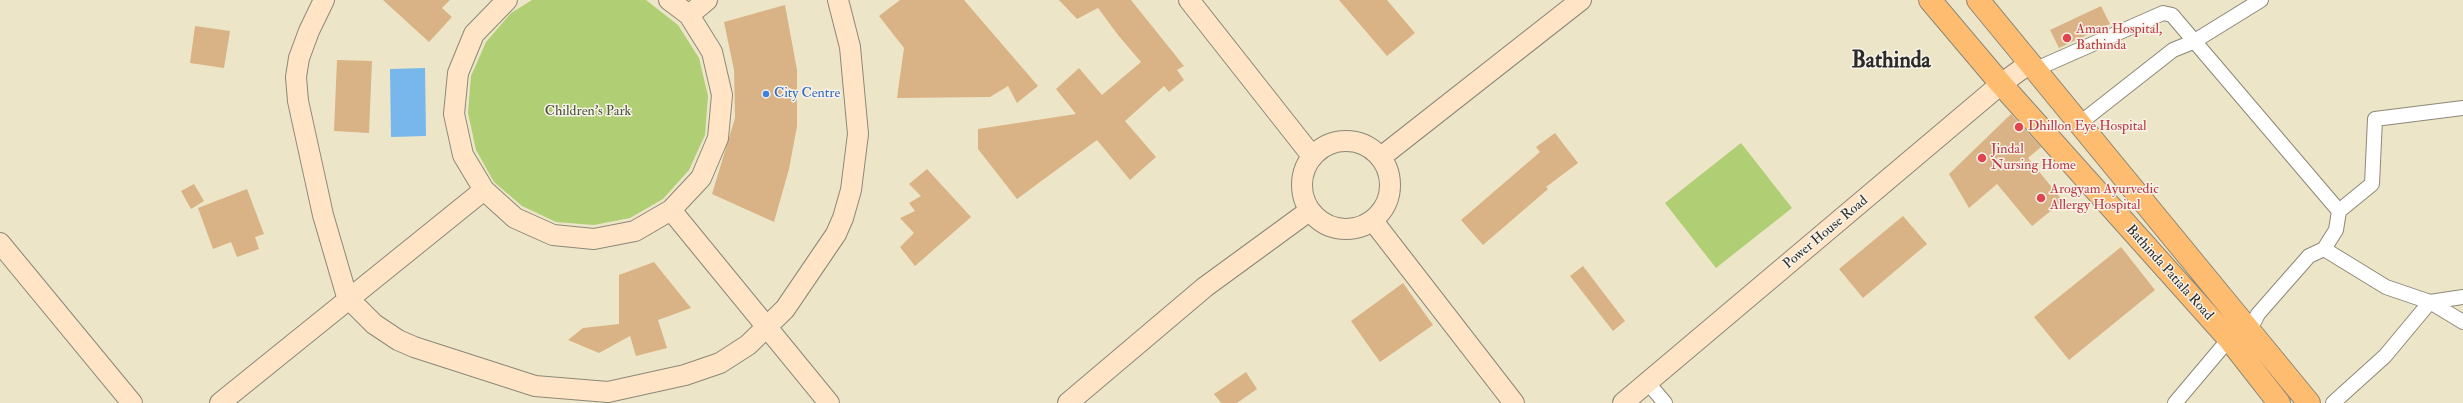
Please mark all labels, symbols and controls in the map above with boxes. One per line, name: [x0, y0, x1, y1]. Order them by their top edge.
place label: Aman Hospital, Bathinda: [2076, 22, 2162, 54]
marker: Aman Hospital, Bathinda: [2061, 32, 2073, 44]
district label: Bathinda: [1851, 49, 1931, 75]
place label: City Centre: [774, 86, 840, 102]
marker: City Centre: [761, 89, 771, 99]
park label: Children's Park: [545, 104, 631, 120]
place label: Dhillon Eye Hospital: [2028, 119, 2147, 135]
marker: Dhillon Eye Hospital: [2013, 121, 2025, 133]
place label: Jindal Nursing Home: [1991, 142, 2076, 174]
marker: Jindal Nursing Home: [1976, 152, 1988, 164]
place label: Arogyam Ayurvedic Allergy Hospital: [2050, 182, 2159, 214]
marker: Arogyam Ayurvedic Allergy Hospital: [2035, 192, 2047, 204]
street label: Power House Road: [1780, 193, 1872, 273]
street label: Bathinda Patiala Road: [2122, 222, 2216, 324]

